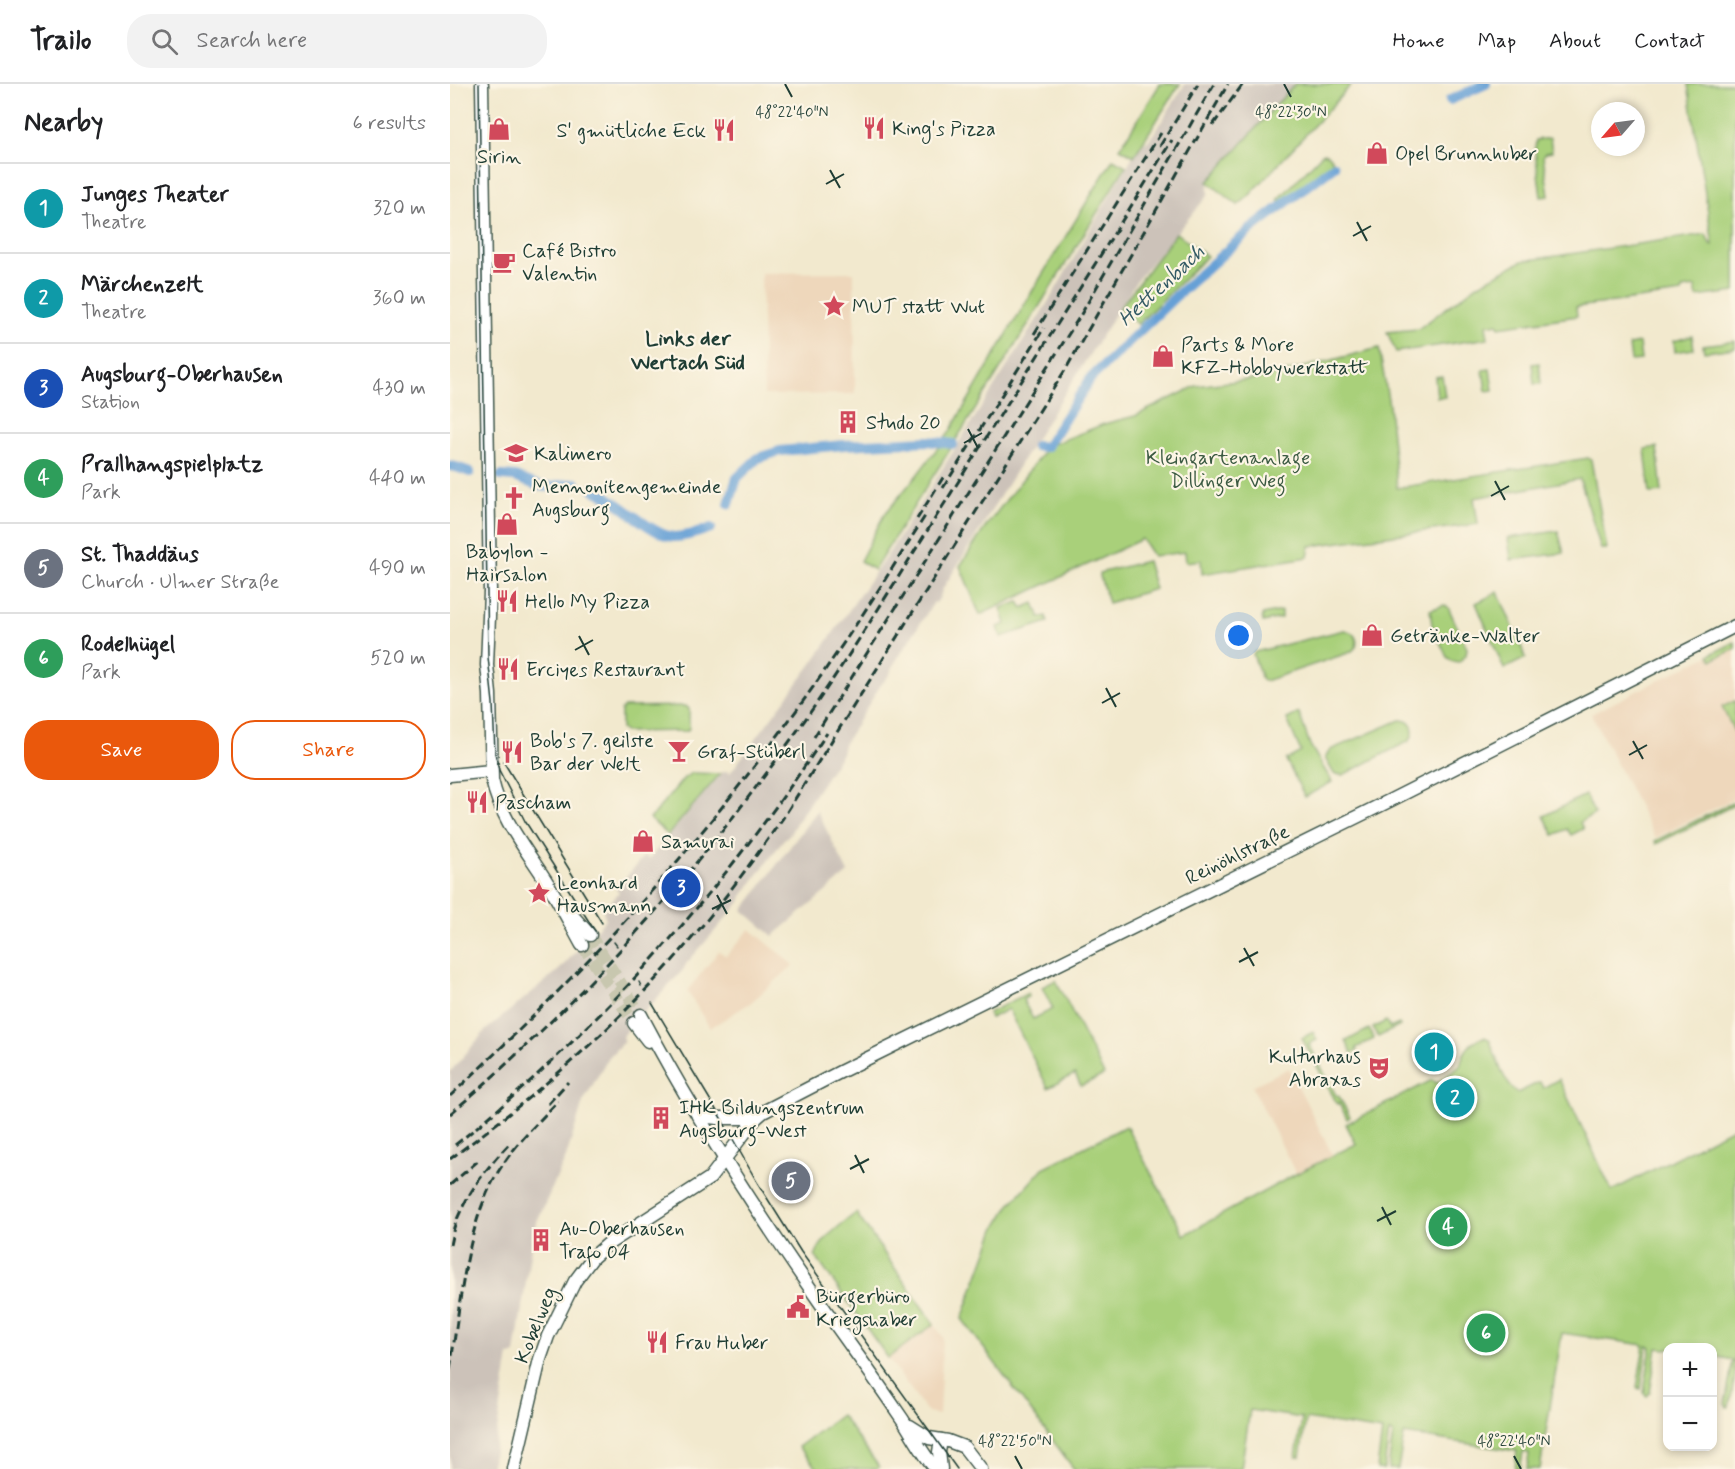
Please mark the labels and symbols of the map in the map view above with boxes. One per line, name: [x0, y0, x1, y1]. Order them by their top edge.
north arrow: [1591, 102, 1645, 156]
text: 48°22'40"N: [755, 103, 829, 123]
text: 48°22'30"N: [1255, 103, 1327, 123]
restaurant icon: King's Pizza: [861, 115, 887, 141]
shop icon: Sirin: [486, 116, 512, 142]
place label: King's Pizza: [892, 116, 996, 144]
restaurant icon: S' gmütliche Eck: [711, 117, 737, 143]
place label: S' gmütliche Eck: [557, 118, 706, 145]
shop icon: Opel Brunnhuber: [1364, 140, 1390, 166]
place label: Opel Brunnhuber: [1395, 141, 1537, 168]
place label: Sirin: [477, 144, 521, 171]
place label: Café Bistro Valentin: [522, 238, 617, 288]
water label: Hettenbach: [1112, 238, 1211, 333]
cafe icon: Café Bistro Valentin: [491, 249, 517, 275]
place icon: MUT statt Wut: [821, 293, 847, 319]
place label: MUT statt Wut: [852, 294, 985, 321]
district label: Links der Wertach Süd: [630, 325, 745, 377]
place label: Parts & More KFZ-Hobbywerkstatt: [1181, 332, 1369, 382]
shop icon: Parts & More KFZ-Hobbywerkstatt: [1150, 343, 1176, 369]
building icon: Studo 20: [835, 409, 861, 435]
place label: Studo 20: [866, 410, 941, 437]
school or university icon: Kalimero: [503, 440, 529, 466]
place label: Kalimero: [534, 441, 612, 468]
park label: Kleingartenanlage Dillinger Weg: [1146, 445, 1310, 497]
place label: Mennonitengemeinde Augsburg: [532, 474, 722, 526]
church icon: Mennonitengemeinde Augsburg: [501, 485, 527, 511]
shop icon: Babylon - Hairsalon: [494, 511, 520, 537]
place label: Babylon - Hairsalon: [466, 539, 548, 589]
restaurant icon: Hello My Pizza: [494, 588, 520, 614]
place label: Hello My Pizza: [525, 589, 650, 616]
your location: [1224, 621, 1253, 650]
shop icon: Getränke-Walter: [1359, 622, 1385, 648]
place label: Getränke-Walter: [1390, 623, 1540, 650]
restaurant icon: Erciyes Restaurant: [495, 656, 521, 682]
place label: Erciyes Restaurant: [526, 657, 685, 684]
place label: Bob's 7. geilste Bar der Welt: [530, 728, 654, 778]
bar icon: Graf-Stüberl: [666, 738, 692, 764]
restaurant icon: Bob's 7. geilste Bar der Welt: [499, 739, 525, 765]
place label: Graf-Stüberl: [697, 739, 806, 766]
restaurant icon: Pascham: [464, 789, 490, 815]
place label: Pascham: [495, 790, 571, 817]
street label: Reinöhlstraße: [1181, 819, 1294, 892]
shop icon: Samurai: [630, 828, 656, 854]
place label: Samurai: [661, 829, 734, 856]
pin: 3: [662, 866, 700, 910]
place label: Leonhard Hausmann: [557, 870, 652, 920]
place icon: Leonhard Hausmann: [526, 880, 552, 906]
pin: 1: [1414, 1030, 1454, 1074]
place label: Kulturhaus Abraxas: [1269, 1044, 1361, 1094]
theatre icon: Kulturhaus Abraxas: [1366, 1055, 1392, 1081]
pin: 2: [1436, 1076, 1474, 1120]
place label: IHK Bildungszentrum Augsburg-West: [679, 1095, 865, 1147]
building icon: IHK Bildungszentrum Augsburg-West: [648, 1105, 674, 1131]
pin: 5: [772, 1158, 810, 1204]
pin: 4: [1428, 1204, 1468, 1250]
place label: Au-Oberhausen Trafo 04: [559, 1216, 685, 1268]
building icon: Au-Oberhausen Trafo 04: [528, 1227, 554, 1253]
street label: Kobelweg: [509, 1283, 565, 1368]
place label: Bürgerbüro Kriegshaber: [816, 1284, 917, 1335]
public building icon: Bürgerbüro Kriegshaber: [785, 1294, 811, 1320]
pin: 6: [1466, 1310, 1506, 1356]
restaurant icon: Frau Huber: [644, 1329, 670, 1355]
place label: Frau Huber: [675, 1330, 768, 1357]
text: 48°22'50"N: [978, 1432, 1052, 1452]
text: 48°22'40"N: [1477, 1432, 1551, 1452]

